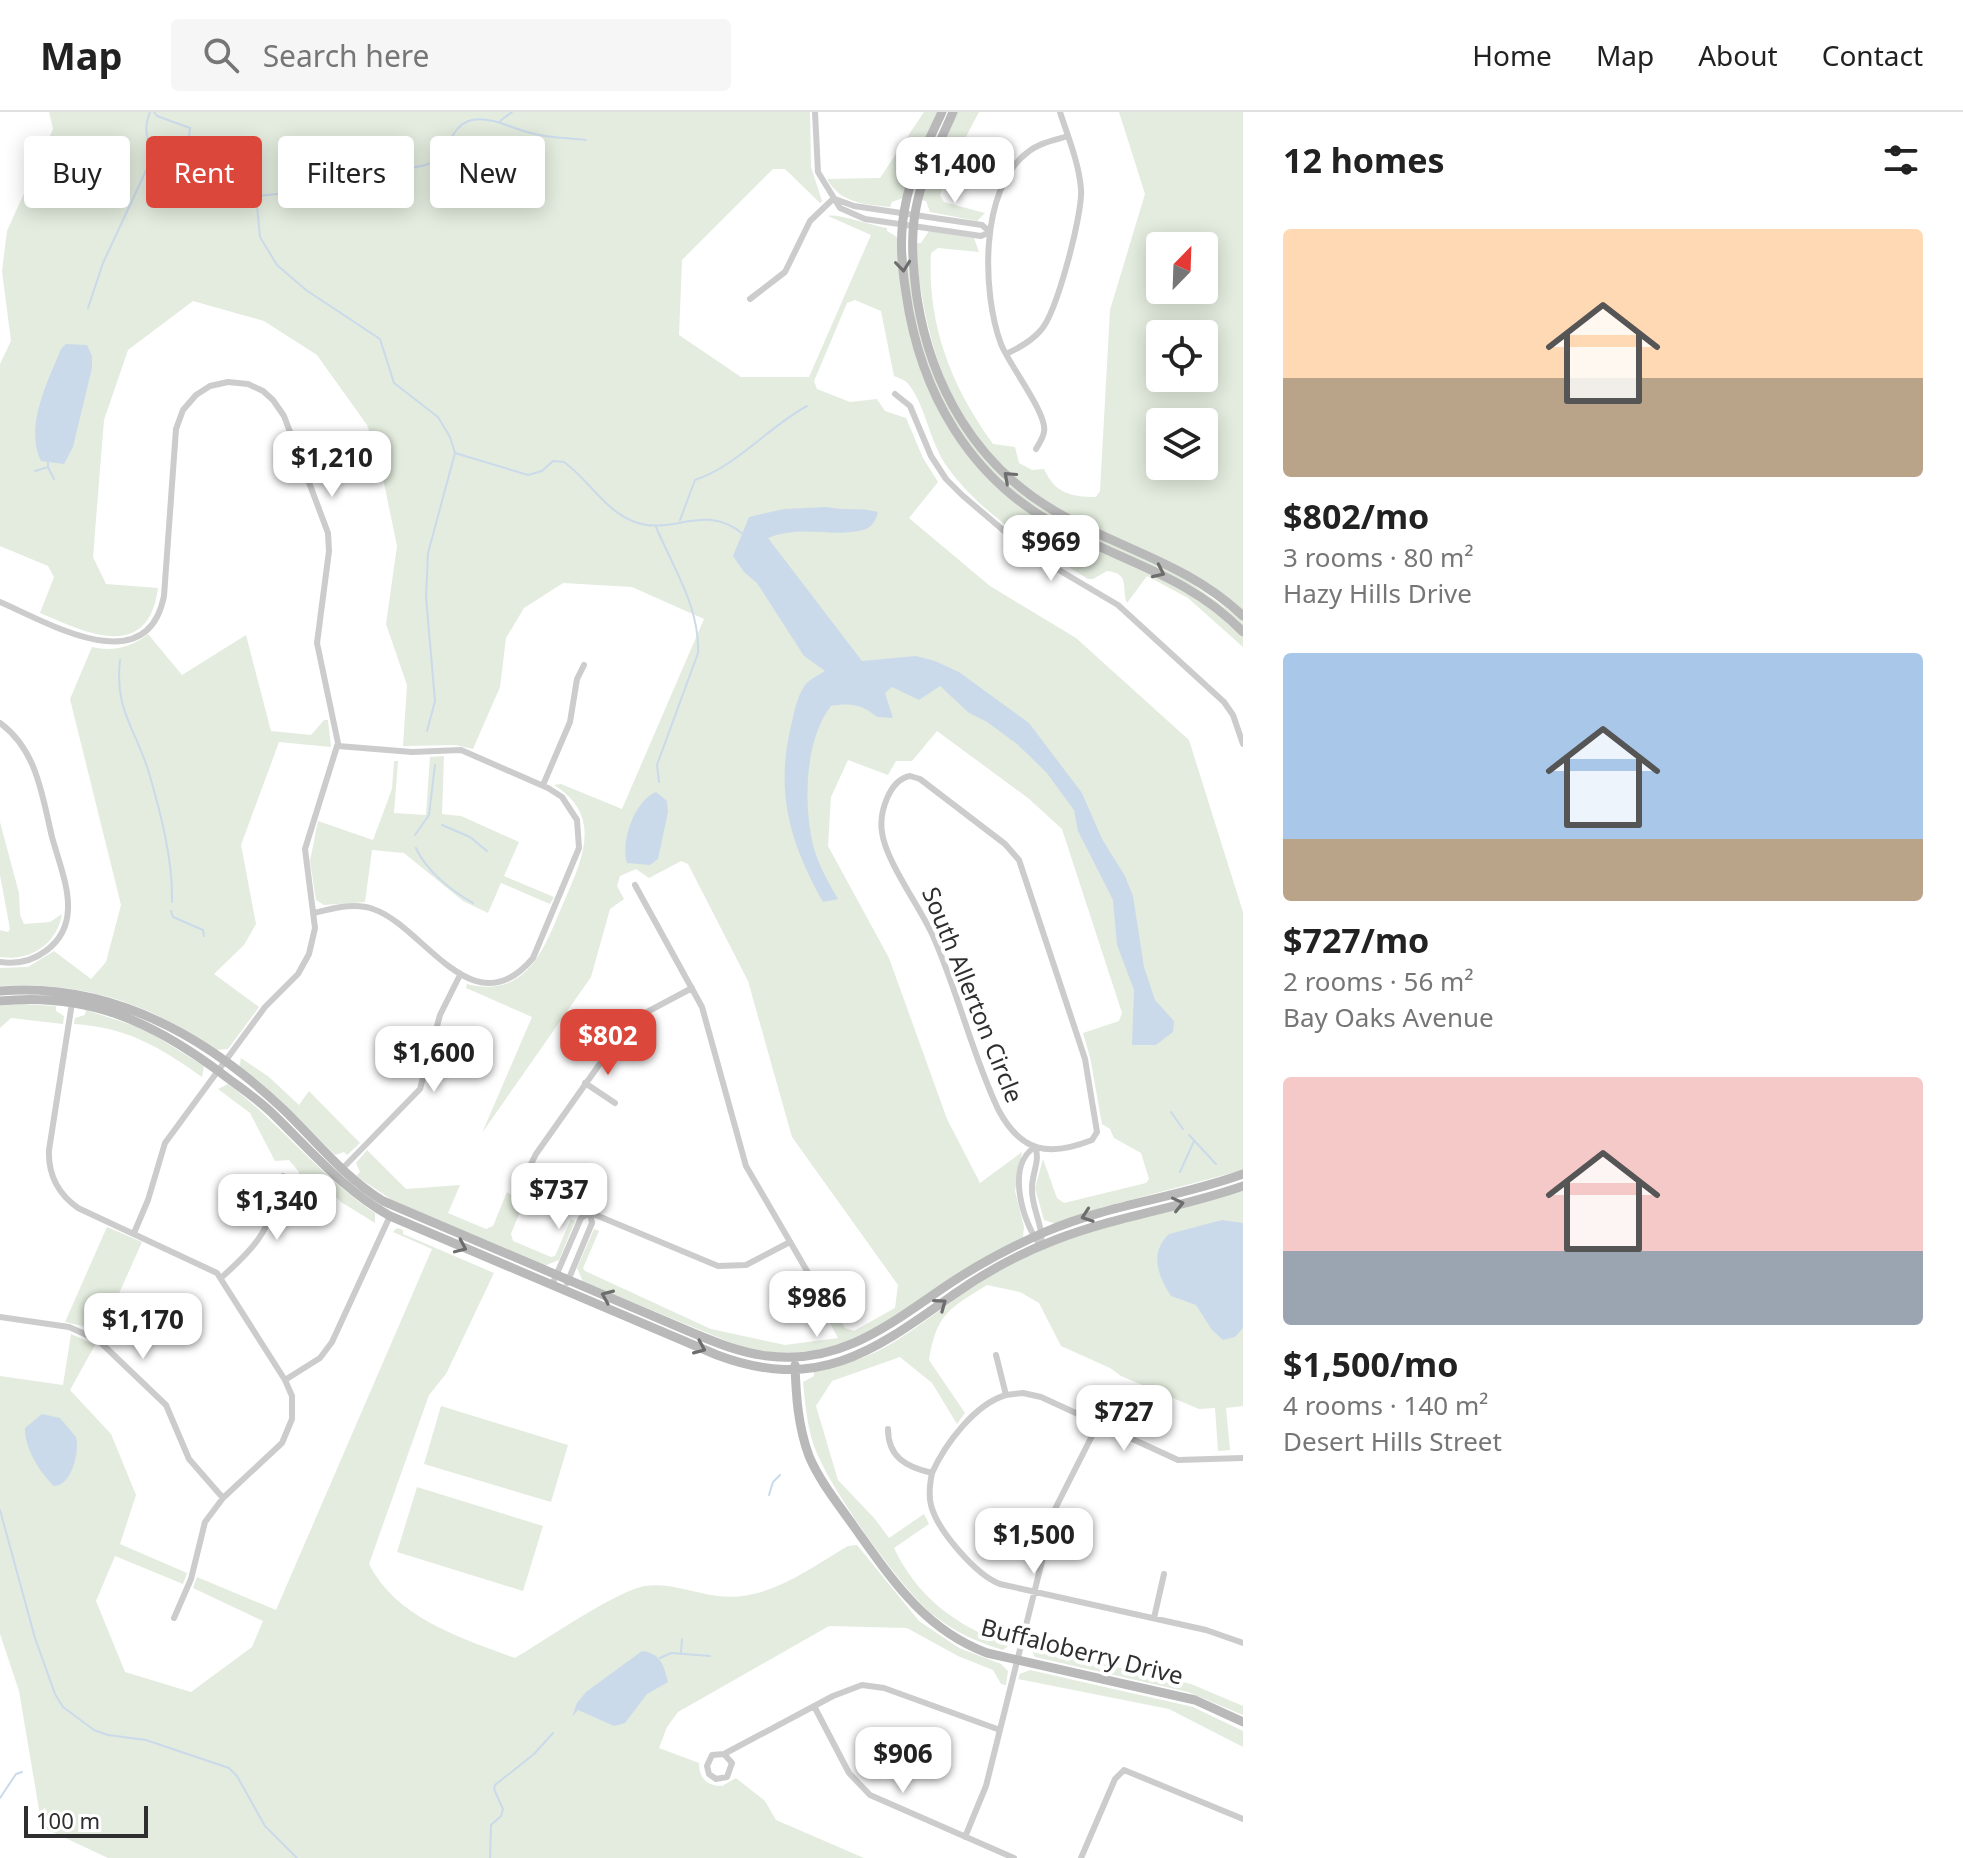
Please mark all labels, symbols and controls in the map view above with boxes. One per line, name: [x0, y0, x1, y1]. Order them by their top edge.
search box: [171, 19, 731, 91]
text: Map: [40, 29, 123, 81]
icon: search: [199, 33, 243, 77]
text: Search here: [263, 35, 430, 76]
text: Home: [1472, 36, 1552, 74]
text: Map: [1596, 36, 1654, 74]
text: About: [1698, 36, 1778, 74]
text: Contact: [1822, 36, 1923, 74]
chip: Buy: [24, 136, 130, 208]
chip: Rent: [146, 136, 262, 208]
chip: Filters: [278, 136, 414, 208]
chip: New: [430, 136, 545, 208]
pin: $1,400: [890, 137, 1020, 205]
text: 12 homes: [1283, 137, 1445, 183]
icon: filters: [1879, 138, 1923, 182]
text: $1,400: [914, 145, 996, 181]
north arrow: [1146, 232, 1218, 304]
map controls: [1146, 232, 1218, 480]
one-way arrow: [894, 260, 911, 273]
icon: home: [1531, 281, 1675, 425]
button: locate: [1146, 320, 1218, 392]
button: layers: [1146, 408, 1218, 480]
pin: $1,210: [267, 431, 397, 499]
text: $1,210: [291, 439, 373, 475]
one-way arrow: [1003, 472, 1018, 487]
text: $802/mo: [1283, 493, 1429, 539]
pin: $969: [1004, 515, 1098, 583]
text: $969: [1021, 523, 1081, 559]
text: 3 rooms · 80 m²: [1283, 539, 1473, 575]
one-way arrow: [1151, 562, 1166, 578]
text: Hazy Hills Drive: [1283, 575, 1472, 611]
icon: home: [1531, 705, 1675, 849]
street label: South Allerton Circle: [915, 882, 1032, 1107]
text: $727/mo: [1283, 917, 1429, 963]
text: 2 rooms · 56 m²: [1283, 963, 1473, 999]
text: Bay Oaks Avenue: [1283, 999, 1494, 1035]
pin: $802: [561, 1009, 655, 1077]
text: $802: [578, 1017, 638, 1053]
pin: $1,600: [369, 1026, 499, 1094]
text: $1,600: [393, 1034, 475, 1070]
icon: home: [1531, 1129, 1675, 1273]
pin: $737: [512, 1163, 606, 1231]
text: $737: [529, 1171, 589, 1207]
pin: $1,340: [212, 1174, 342, 1242]
text: $1,340: [236, 1182, 318, 1218]
one-way arrow: [1171, 1196, 1184, 1213]
one-way arrow: [1080, 1207, 1094, 1223]
one-way arrow: [453, 1237, 467, 1253]
pin: $986: [770, 1271, 864, 1339]
text: $986: [787, 1279, 847, 1315]
one-way arrow: [601, 1290, 616, 1306]
pin: $1,170: [78, 1293, 208, 1361]
one-way arrow: [932, 1299, 946, 1314]
text: $1,170: [102, 1301, 184, 1337]
one-way arrow: [692, 1339, 707, 1355]
text: $1,500/mo: [1283, 1341, 1458, 1387]
pin: $727: [1077, 1385, 1171, 1453]
text: 4 rooms · 140 m²: [1283, 1387, 1488, 1423]
text: $727: [1094, 1393, 1154, 1429]
text: Desert Hills Street: [1283, 1423, 1502, 1459]
pin: $1,500: [969, 1508, 1099, 1576]
text: $1,500: [993, 1516, 1075, 1552]
street label: Buffaloberry Drive: [978, 1609, 1187, 1692]
pin: $906: [856, 1727, 950, 1795]
text: $906: [873, 1735, 933, 1771]
scale bar: [24, 1802, 148, 1838]
text: 100 m: [36, 1805, 100, 1835]

